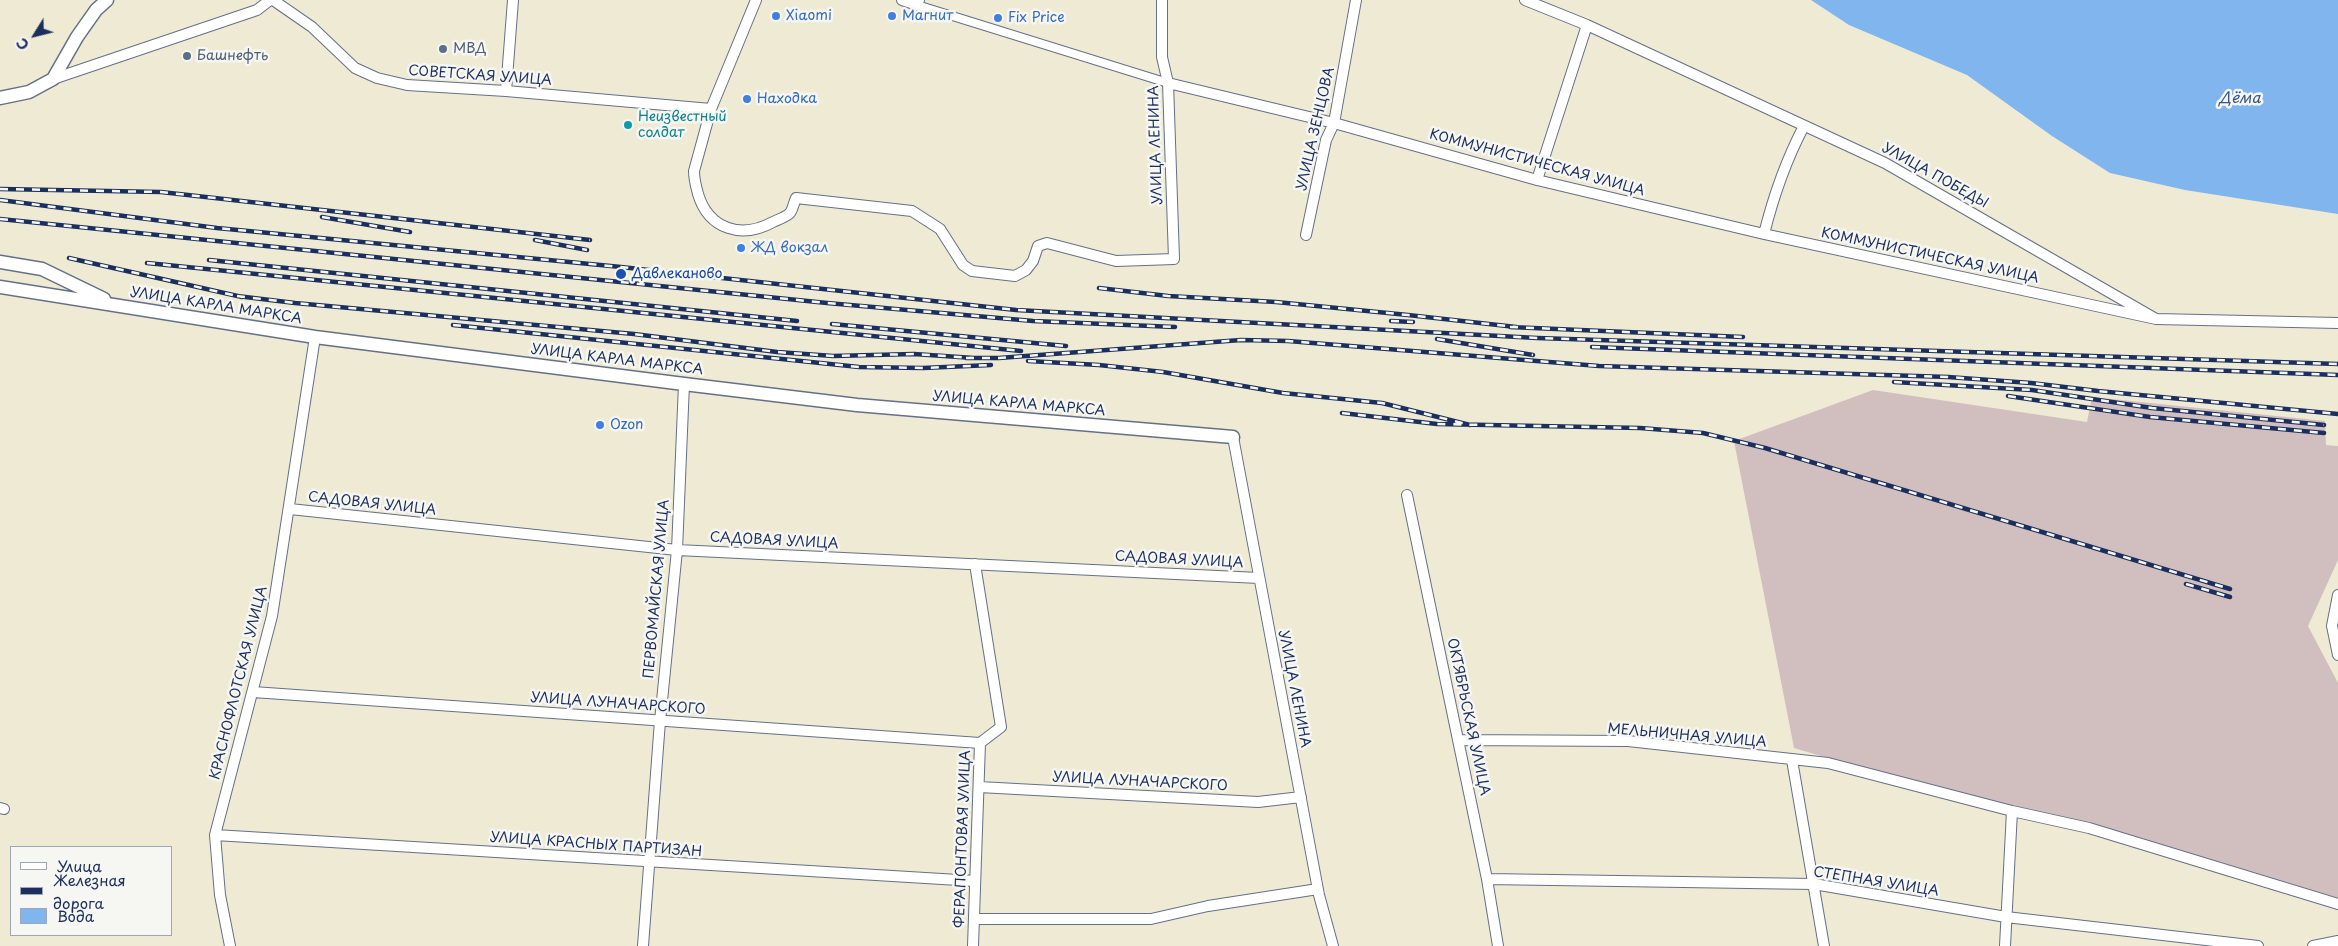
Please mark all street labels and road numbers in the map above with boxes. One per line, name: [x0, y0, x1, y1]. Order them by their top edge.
street label: СОВЕТСКАЯ УЛИЦА: [408, 63, 552, 89]
street label: УЛИЦА ЗЕНЦОВА: [1294, 66, 1338, 192]
street label: УЛИЦА ЛЕНИНА: [1146, 85, 1166, 205]
street label: КОММУНИСТИЧЕСКАЯ УЛИЦА: [1428, 126, 1646, 200]
street label: УЛИЦА ПОБЕДЫ: [1879, 140, 1991, 212]
street label: КОММУНИСТИЧЕСКАЯ УЛИЦА: [1820, 225, 2040, 287]
street label: УЛИЦА КАРЛА МАРКСА: [129, 284, 303, 328]
street label: УЛИЦА КАРЛА МАРКСА: [530, 341, 704, 379]
street label: УЛИЦА КАРЛА МАРКСА: [932, 388, 1106, 420]
street label: САДОВАЯ УЛИЦА: [307, 489, 437, 519]
street label: ПЕРВОМАЙСКАЯ УЛИЦА: [641, 499, 673, 679]
street label: САДОВАЯ УЛИЦА: [709, 529, 839, 553]
street label: САДОВАЯ УЛИЦА: [1114, 548, 1244, 572]
street label: КРАСНОФЛОТСКАЯ УЛИЦА: [207, 584, 271, 782]
street label: УЛИЦА ЛЕНИНА: [1274, 629, 1314, 749]
street label: ОКТЯБРЬСКАЯ УЛИЦА: [1443, 637, 1493, 797]
street label: УЛИЦА ЛУНАЧАРСКОГО: [530, 690, 706, 718]
street label: МЕЛЬНИЧНАЯ УЛИЦА: [1607, 721, 1767, 751]
street label: ФЕРАПОНТОВАЯ УЛИЦА: [952, 750, 974, 928]
street label: УЛИЦА ЛУНАЧАРСКОГО: [1052, 769, 1228, 795]
street label: УЛИЦА КРАСНЫХ ПАРТИЗАН: [489, 829, 703, 861]
street label: СТЕПНАЯ УЛИЦА: [1812, 864, 1940, 900]

